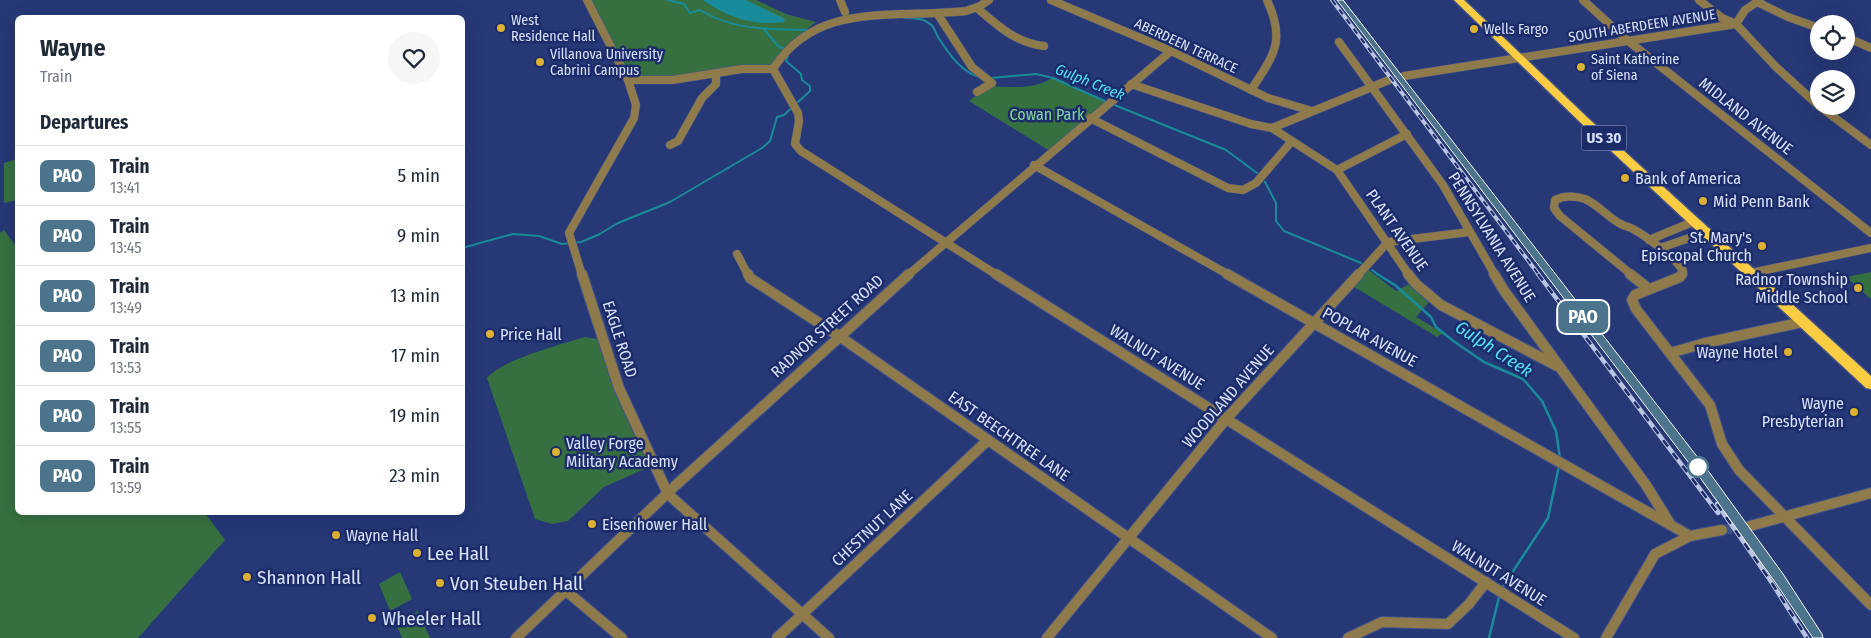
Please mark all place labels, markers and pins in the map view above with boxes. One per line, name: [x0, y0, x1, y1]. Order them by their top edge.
place label: West Residence Hall: [511, 12, 595, 45]
place label: Wells Fargo: [1484, 21, 1548, 38]
marker: West Residence Hall: [495, 22, 507, 34]
marker: Wells Fargo: [1468, 23, 1480, 35]
place label: Villanova University Cabrini Campus: [550, 46, 664, 79]
place label: Saint Katherine of Siena: [1591, 51, 1679, 84]
marker: Villanova University Cabrini Campus: [534, 56, 546, 68]
marker: Saint Katherine of Siena: [1575, 61, 1587, 73]
place label: Bank of America: [1635, 169, 1741, 188]
marker: Bank of America: [1619, 172, 1631, 184]
place label: Mid Penn Bank: [1713, 192, 1810, 211]
marker: Mid Penn Bank: [1697, 195, 1709, 207]
place label: St. Mary's Episcopal Church: [1641, 228, 1752, 265]
marker: St. Mary's Episcopal Church: [1756, 240, 1768, 252]
place label: Radnor Township Middle School: [1735, 270, 1848, 307]
marker: Radnor Township Middle School: [1852, 282, 1864, 294]
place label: Price Hall: [500, 325, 562, 344]
marker: Price Hall: [484, 328, 496, 340]
place label: Wayne Hotel: [1696, 343, 1778, 362]
marker: Wayne Hotel: [1782, 346, 1794, 358]
place label: Wayne Presbyterian: [1762, 394, 1844, 431]
marker: Wayne Presbyterian: [1848, 406, 1860, 418]
place label: Valley Forge Military Academy: [566, 434, 679, 471]
marker: Valley Forge Military Academy: [550, 446, 562, 458]
unlabelled marker: [1687, 456, 1709, 478]
place label: Eisenhower Hall: [602, 515, 707, 534]
marker: Eisenhower Hall: [586, 518, 598, 530]
place label: Wayne Hall: [346, 526, 418, 545]
marker: Wayne Hall: [330, 529, 342, 541]
place label: Lee Hall: [427, 542, 489, 565]
marker: Lee Hall: [411, 547, 423, 559]
place label: Shannon Hall: [257, 566, 361, 589]
marker: Shannon Hall: [241, 571, 253, 583]
place label: Von Steuben Hall: [450, 572, 583, 595]
marker: Von Steuben Hall: [434, 577, 446, 589]
place label: Wheeler Hall: [382, 607, 481, 630]
marker: Wheeler Hall: [366, 612, 378, 624]

